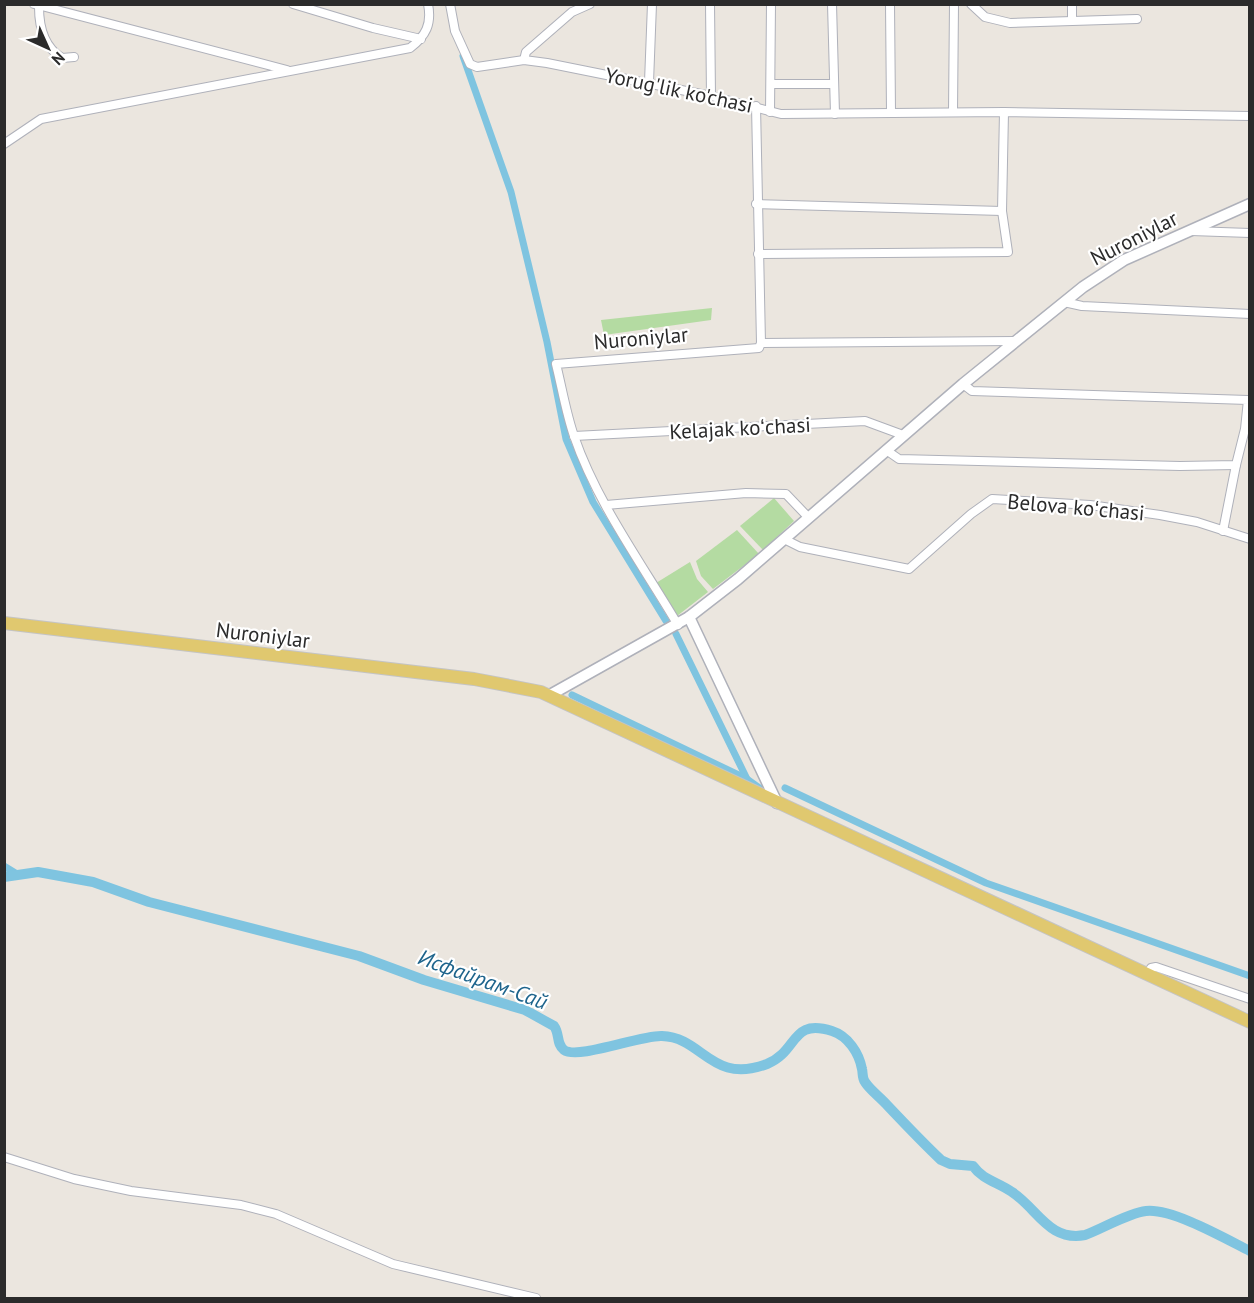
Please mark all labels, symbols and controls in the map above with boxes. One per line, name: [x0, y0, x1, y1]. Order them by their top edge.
north arrow: [18, 18, 78, 78]
text: N: [48, 48, 69, 69]
street label: Yorug'lik ko'chasi: [603, 61, 755, 119]
street label: Nuroniylar: [1086, 205, 1182, 271]
street label: Nuroniylar: [593, 320, 689, 356]
street label: Kelajak koʻchasi: [669, 411, 811, 445]
street label: Belova koʻchasi: [1006, 488, 1146, 526]
street label: Nuroniylar: [214, 616, 312, 654]
water label: Исфайрам-Сай: [414, 943, 552, 1015]

